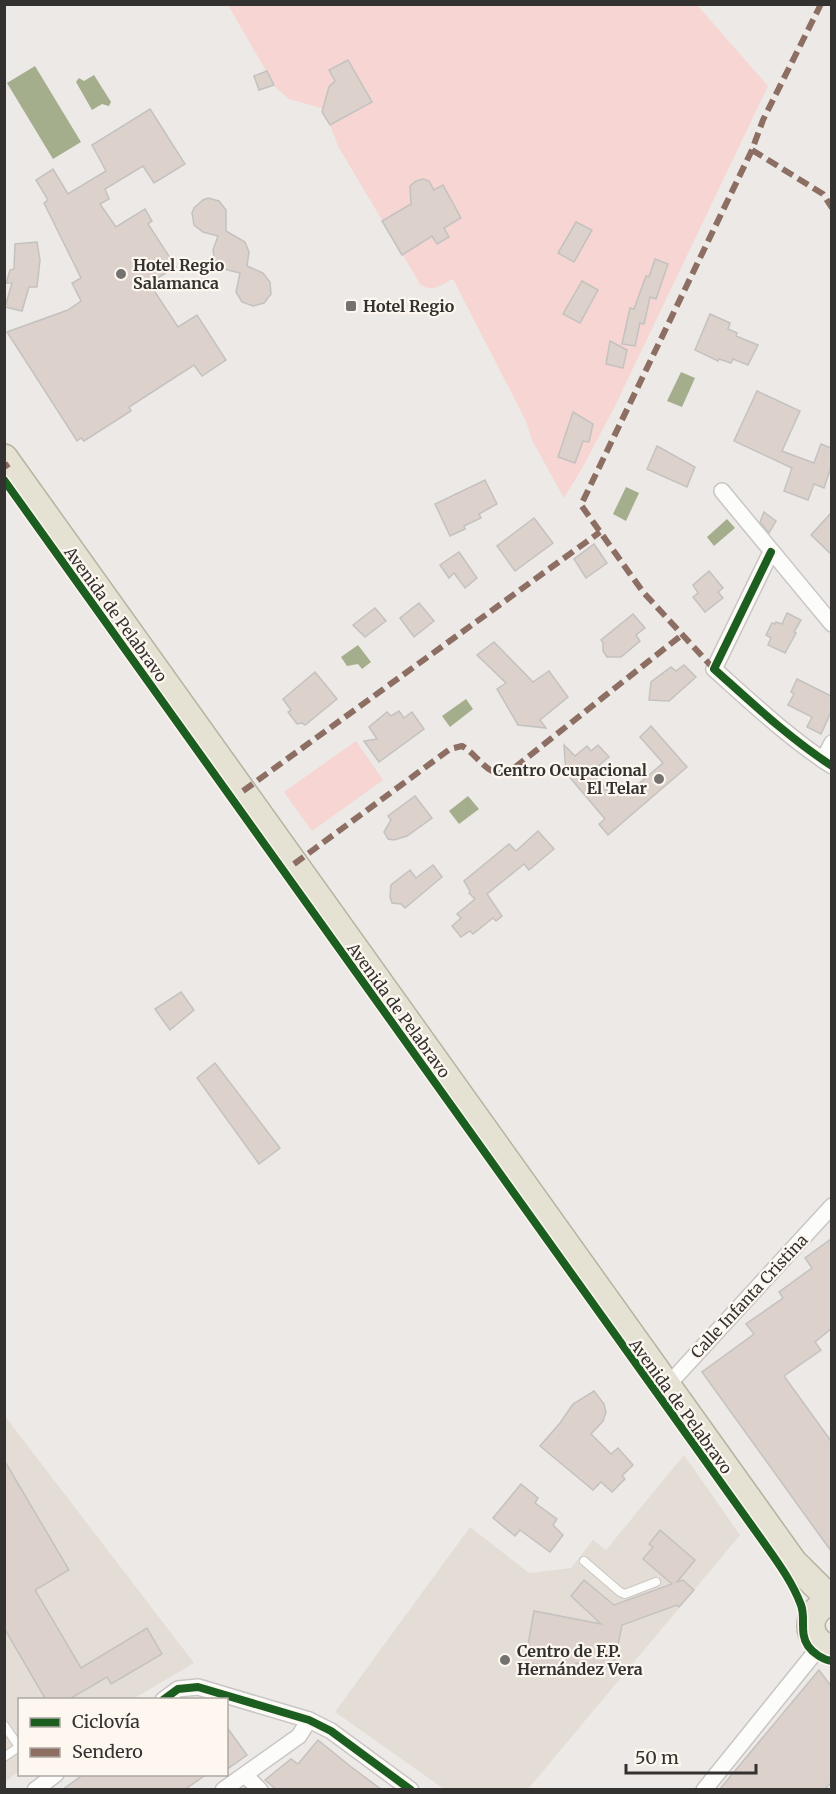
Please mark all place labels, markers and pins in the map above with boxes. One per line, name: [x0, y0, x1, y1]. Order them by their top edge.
place label: Hotel Regio Salamanca: [133, 255, 225, 293]
marker: Hotel Regio Salamanca: [114, 267, 128, 281]
place label: Hotel Regio: [363, 296, 455, 316]
marker: Hotel Regio: [344, 299, 358, 313]
place label: Centro Ocupacional El Telar: [493, 760, 648, 798]
marker: Centro Ocupacional El Telar: [652, 772, 666, 786]
place label: Centro de F.P. Hernández Vera: [517, 1641, 643, 1679]
marker: Centro de F.P. Hernández Vera: [498, 1653, 512, 1667]

